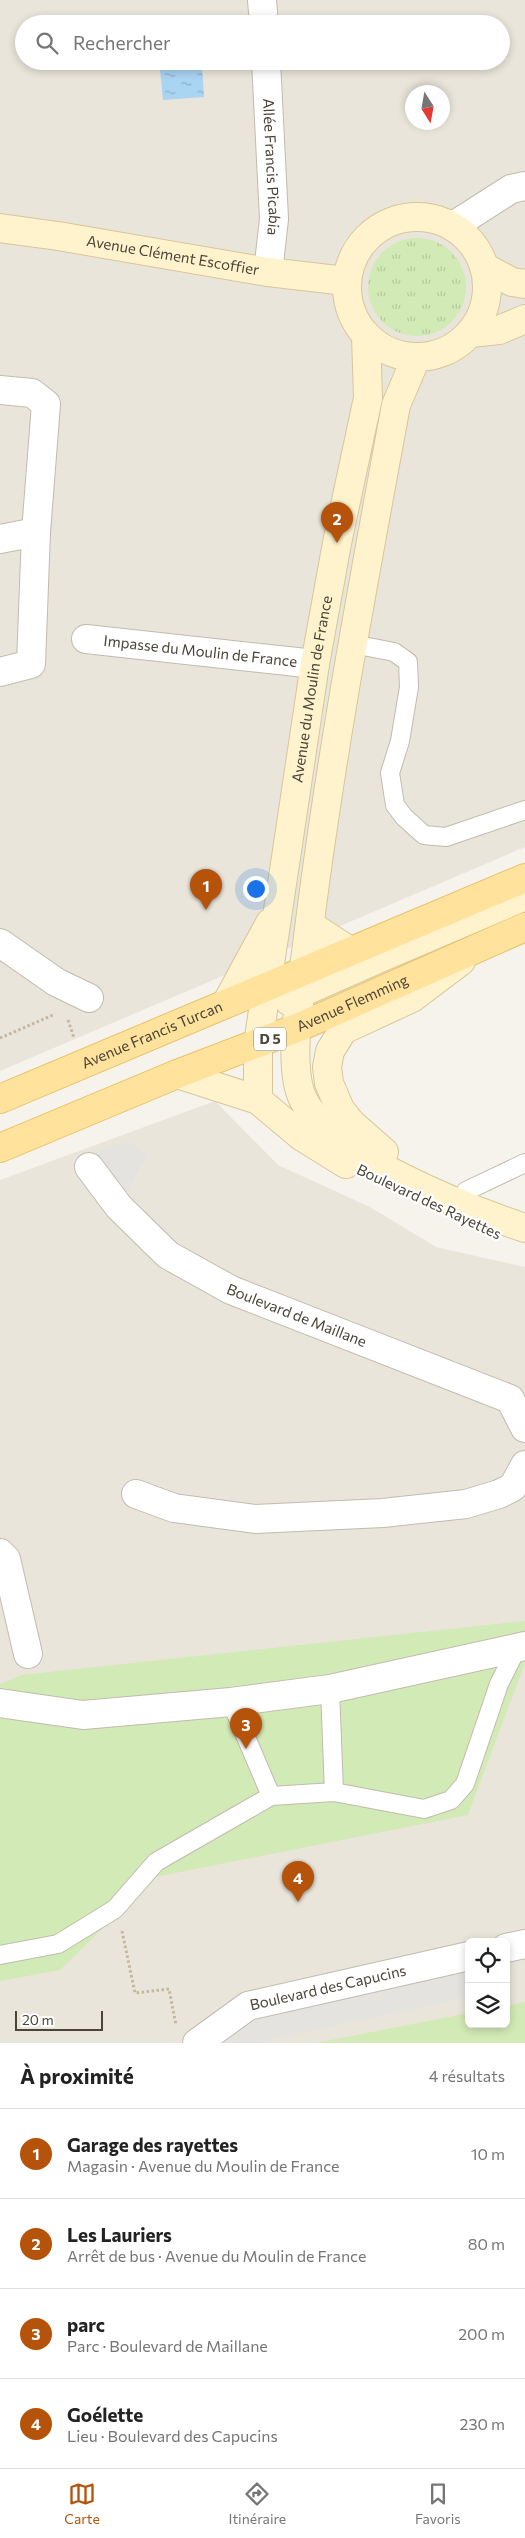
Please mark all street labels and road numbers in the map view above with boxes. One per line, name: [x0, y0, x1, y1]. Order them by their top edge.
street label: Allée Francis Picabia: [260, 98, 284, 237]
street label: Avenue Clément Escoffier: [85, 231, 261, 278]
street label: Avenue du Moulin de France: [287, 594, 335, 784]
street label: Impasse du Moulin de France: [103, 631, 298, 670]
street label: Avenue Flemming: [293, 970, 411, 1035]
street label: Avenue Francis Turcan: [79, 996, 225, 1072]
road number: D 5: [254, 1028, 286, 1050]
street label: Boulevard des Rayettes: [354, 1160, 505, 1243]
street label: Boulevard de Maillane: [224, 1279, 369, 1350]
street label: Boulevard des Capucins: [248, 1960, 408, 2013]

